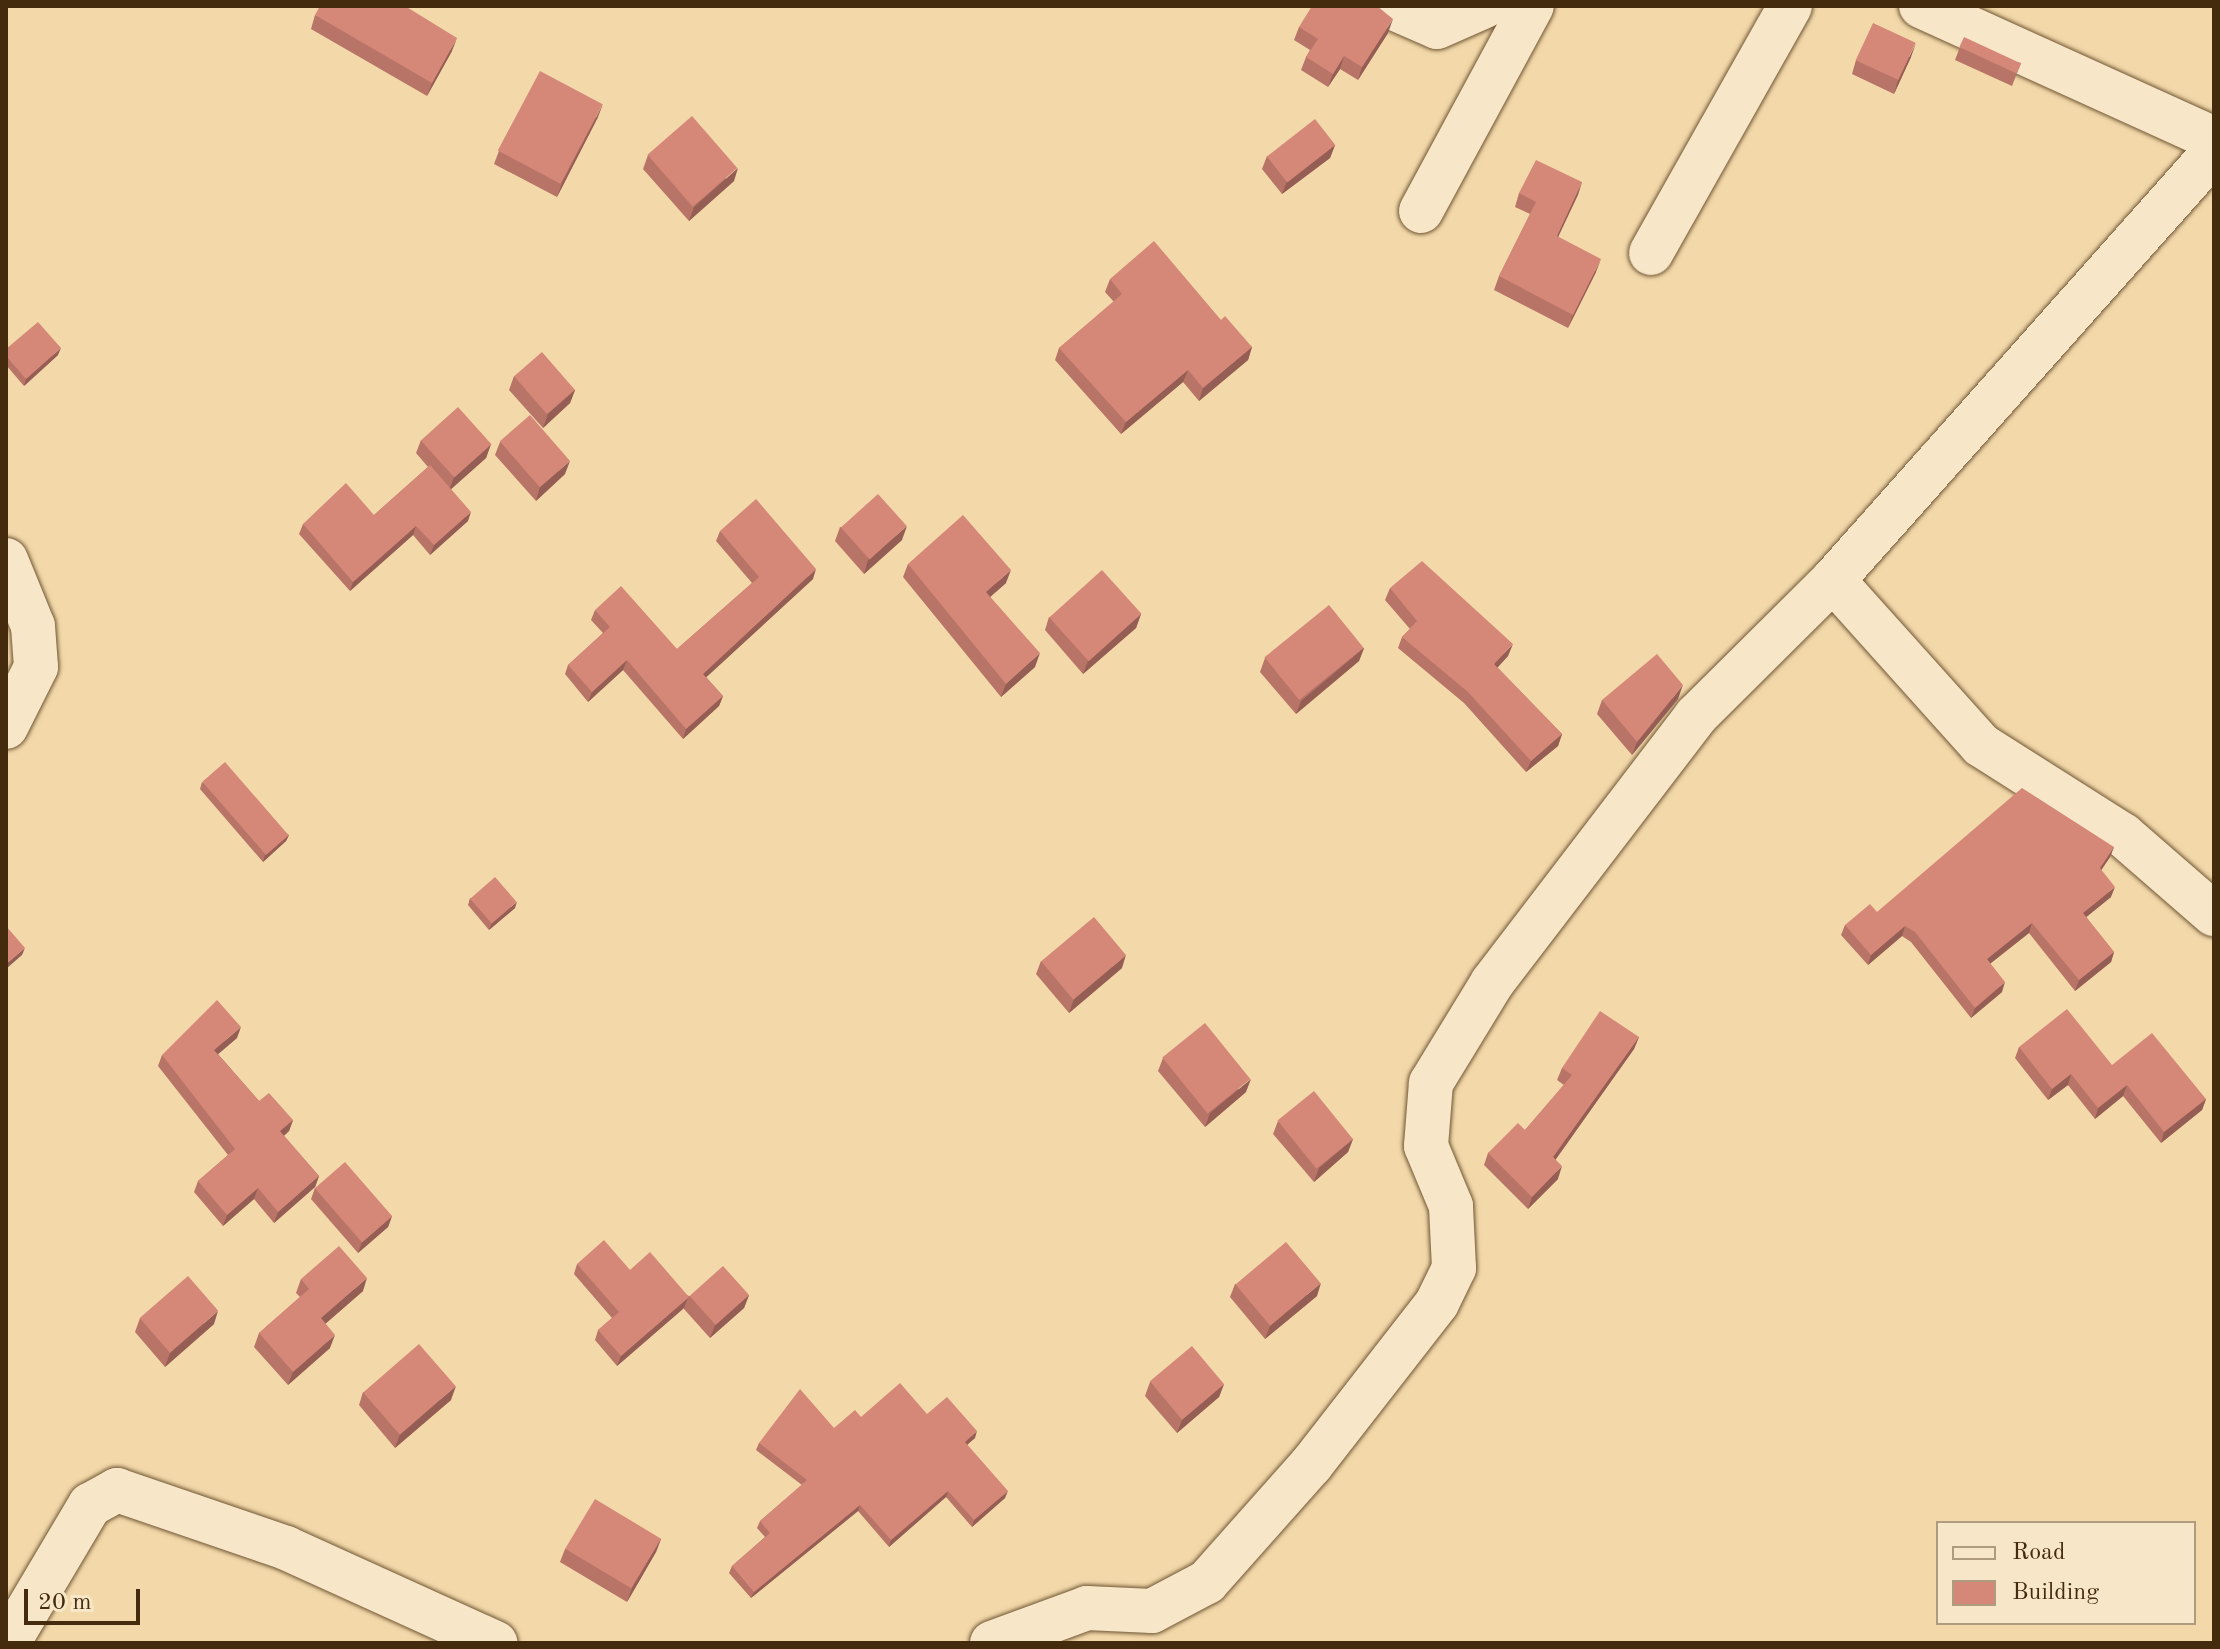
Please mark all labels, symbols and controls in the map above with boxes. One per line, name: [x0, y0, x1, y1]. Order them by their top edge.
legend: [1936, 1521, 2196, 1625]
text: Road: [2012, 1541, 2065, 1565]
scale bar: [28, 1573, 144, 1623]
text: Building: [2012, 1581, 2099, 1605]
text: 20 m: [38, 1591, 92, 1615]

